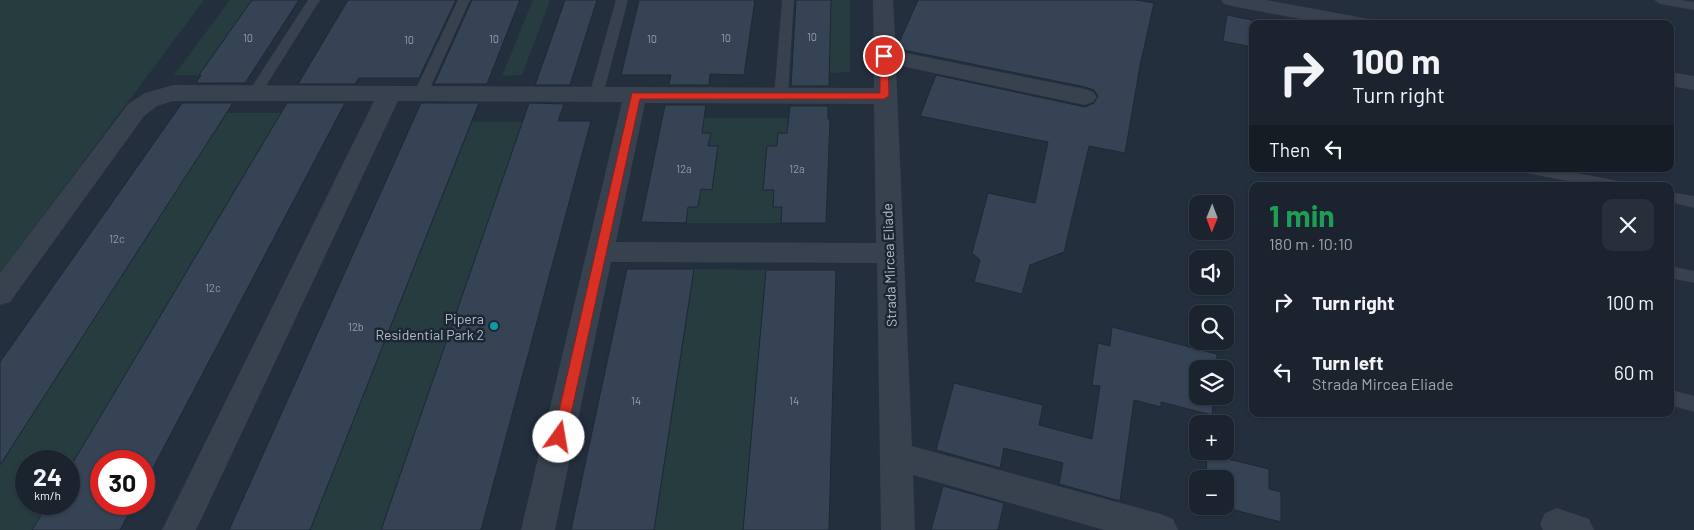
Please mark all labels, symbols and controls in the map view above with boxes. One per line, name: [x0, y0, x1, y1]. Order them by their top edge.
house number: 10: [807, 30, 817, 43]
house number: 10: [243, 31, 253, 44]
house number: 10: [721, 31, 731, 44]
house number: 10: [489, 32, 499, 45]
house number: 10: [647, 32, 657, 45]
house number: 10: [404, 33, 414, 46]
pin: [863, 35, 905, 77]
text: 100 m: [1352, 39, 1441, 81]
icon: right: [1269, 40, 1334, 105]
icon: arrive: [870, 42, 898, 70]
text: Turn right: [1352, 81, 1445, 107]
icon: left: [1320, 135, 1348, 163]
text: Then: [1269, 138, 1310, 161]
house number: 12a: [676, 162, 692, 175]
house number: 12a: [789, 162, 805, 175]
north arrow: [1189, 195, 1234, 240]
map controls: [1189, 195, 1234, 515]
text: 1 min: [1269, 197, 1335, 233]
button: close: [1602, 199, 1654, 251]
street label: Strada Mircea Eliade: [878, 203, 900, 327]
house number: 12c: [109, 232, 125, 245]
text: 180 m · 10:10: [1269, 234, 1353, 253]
button: sound: [1189, 250, 1234, 295]
house number: 12c: [205, 281, 221, 294]
icon: right: [1269, 288, 1297, 316]
text: Turn right: [1312, 291, 1394, 314]
text: 100 m: [1606, 291, 1654, 314]
button: search: [1189, 305, 1234, 350]
place label: Pipera Residential Park 2: [376, 310, 484, 343]
house number: 12b: [348, 320, 364, 333]
marker: Pipera Residential Park 2: [488, 320, 500, 332]
text: Turn left: [1312, 351, 1383, 374]
icon: left: [1269, 358, 1297, 386]
button: layers: [1189, 360, 1234, 405]
text: 60 m: [1614, 361, 1654, 384]
text: Strada Mircea Eliade: [1312, 374, 1454, 393]
house number: 14: [631, 394, 641, 407]
house number: 14: [789, 394, 799, 407]
position arrow: [532, 410, 584, 462]
button: +: [1189, 415, 1234, 460]
speed limit sign: 30: [90, 450, 155, 515]
text: 24: [33, 461, 62, 491]
button: −: [1189, 470, 1234, 515]
text: km/h: [34, 488, 61, 502]

